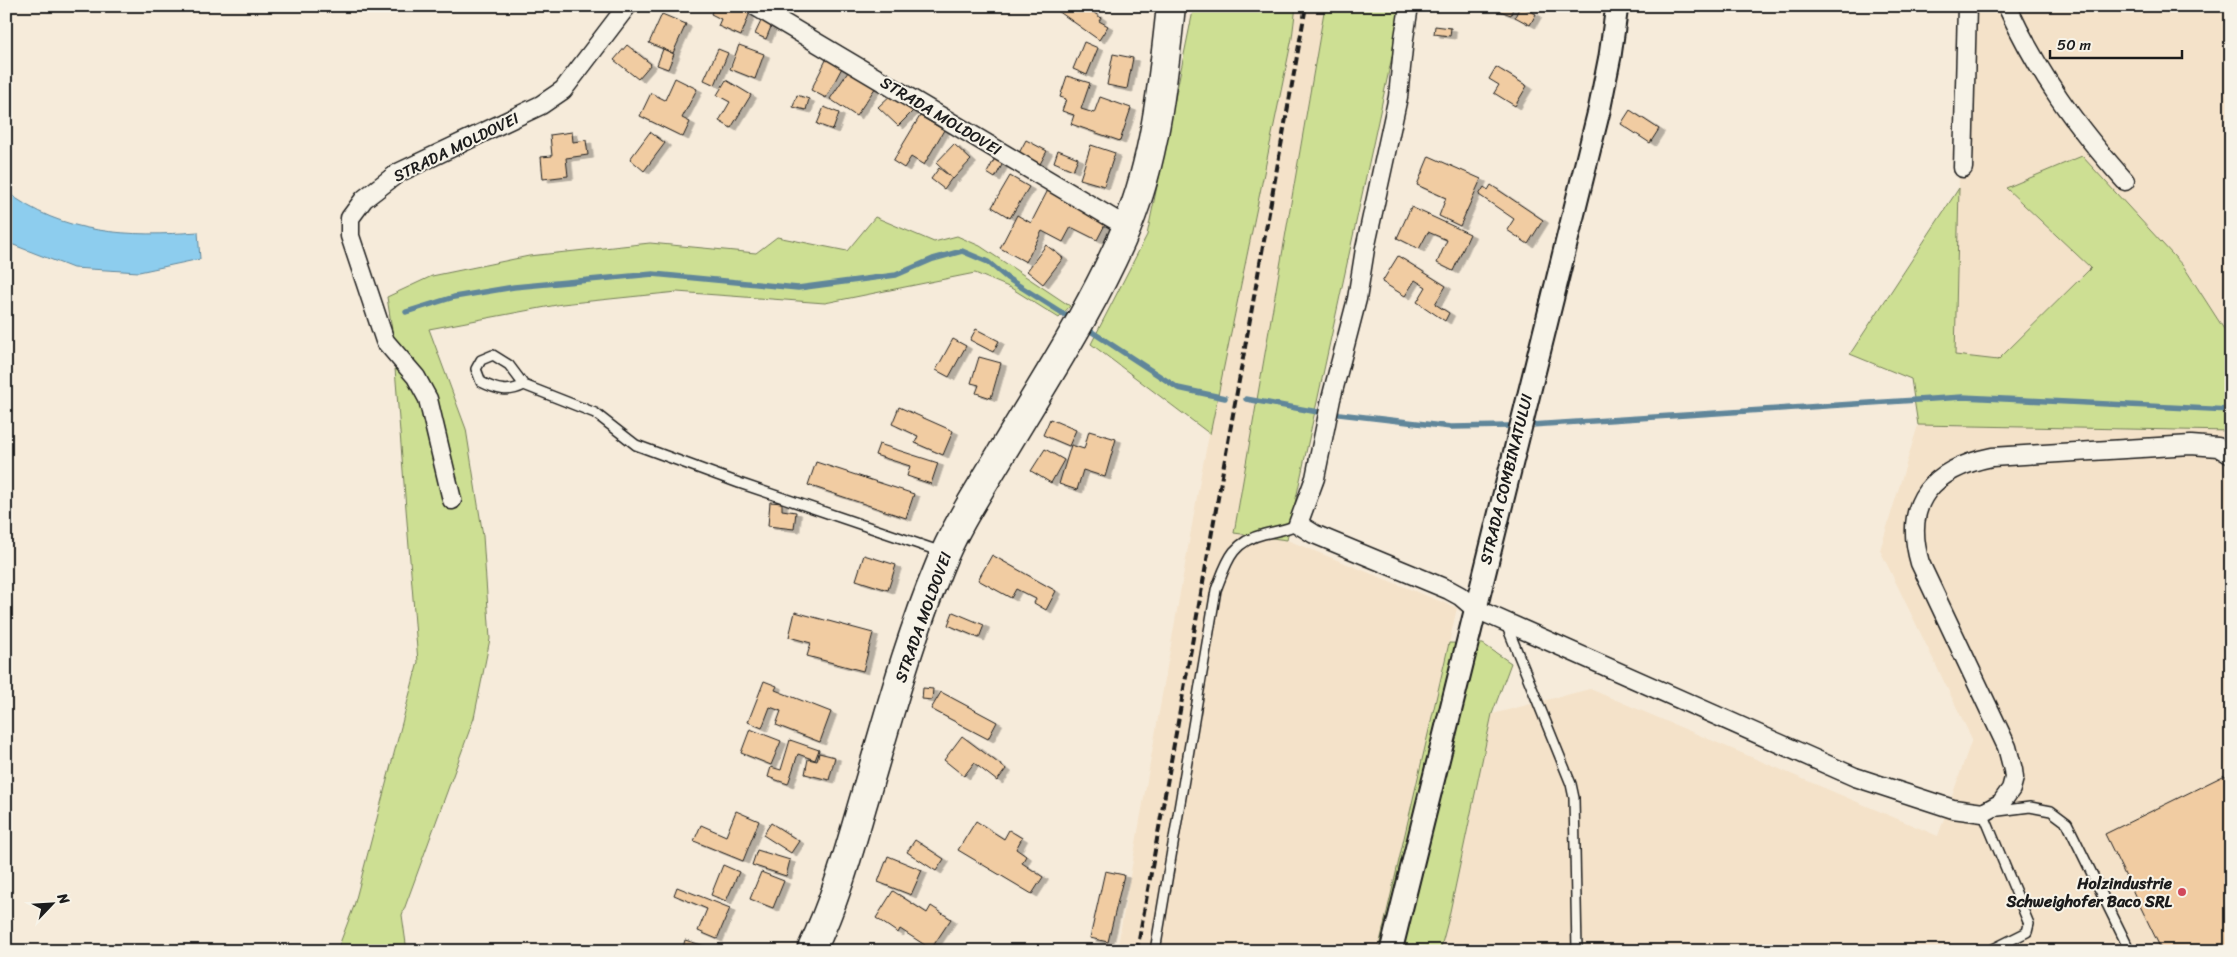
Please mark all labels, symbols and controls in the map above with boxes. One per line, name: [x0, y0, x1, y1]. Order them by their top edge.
scale bar: [2050, 28, 2182, 60]
text: 50 m: [2057, 32, 2092, 58]
street label: STRADA MOLDOVEI: [875, 68, 1007, 164]
street label: STRADA MOLDOVEI: [388, 104, 524, 190]
street label: STRADA COMBINATULUI: [1471, 390, 1541, 567]
street label: STRADA MOLDOVEI: [886, 547, 960, 687]
place label: Holzindustrie Schweighofer Baco SRL: [2005, 869, 2173, 916]
north arrow: [28, 880, 78, 930]
marker: Holzindustrie Schweighofer Baco SRL: [2176, 886, 2188, 898]
text: N: [50, 888, 77, 909]

